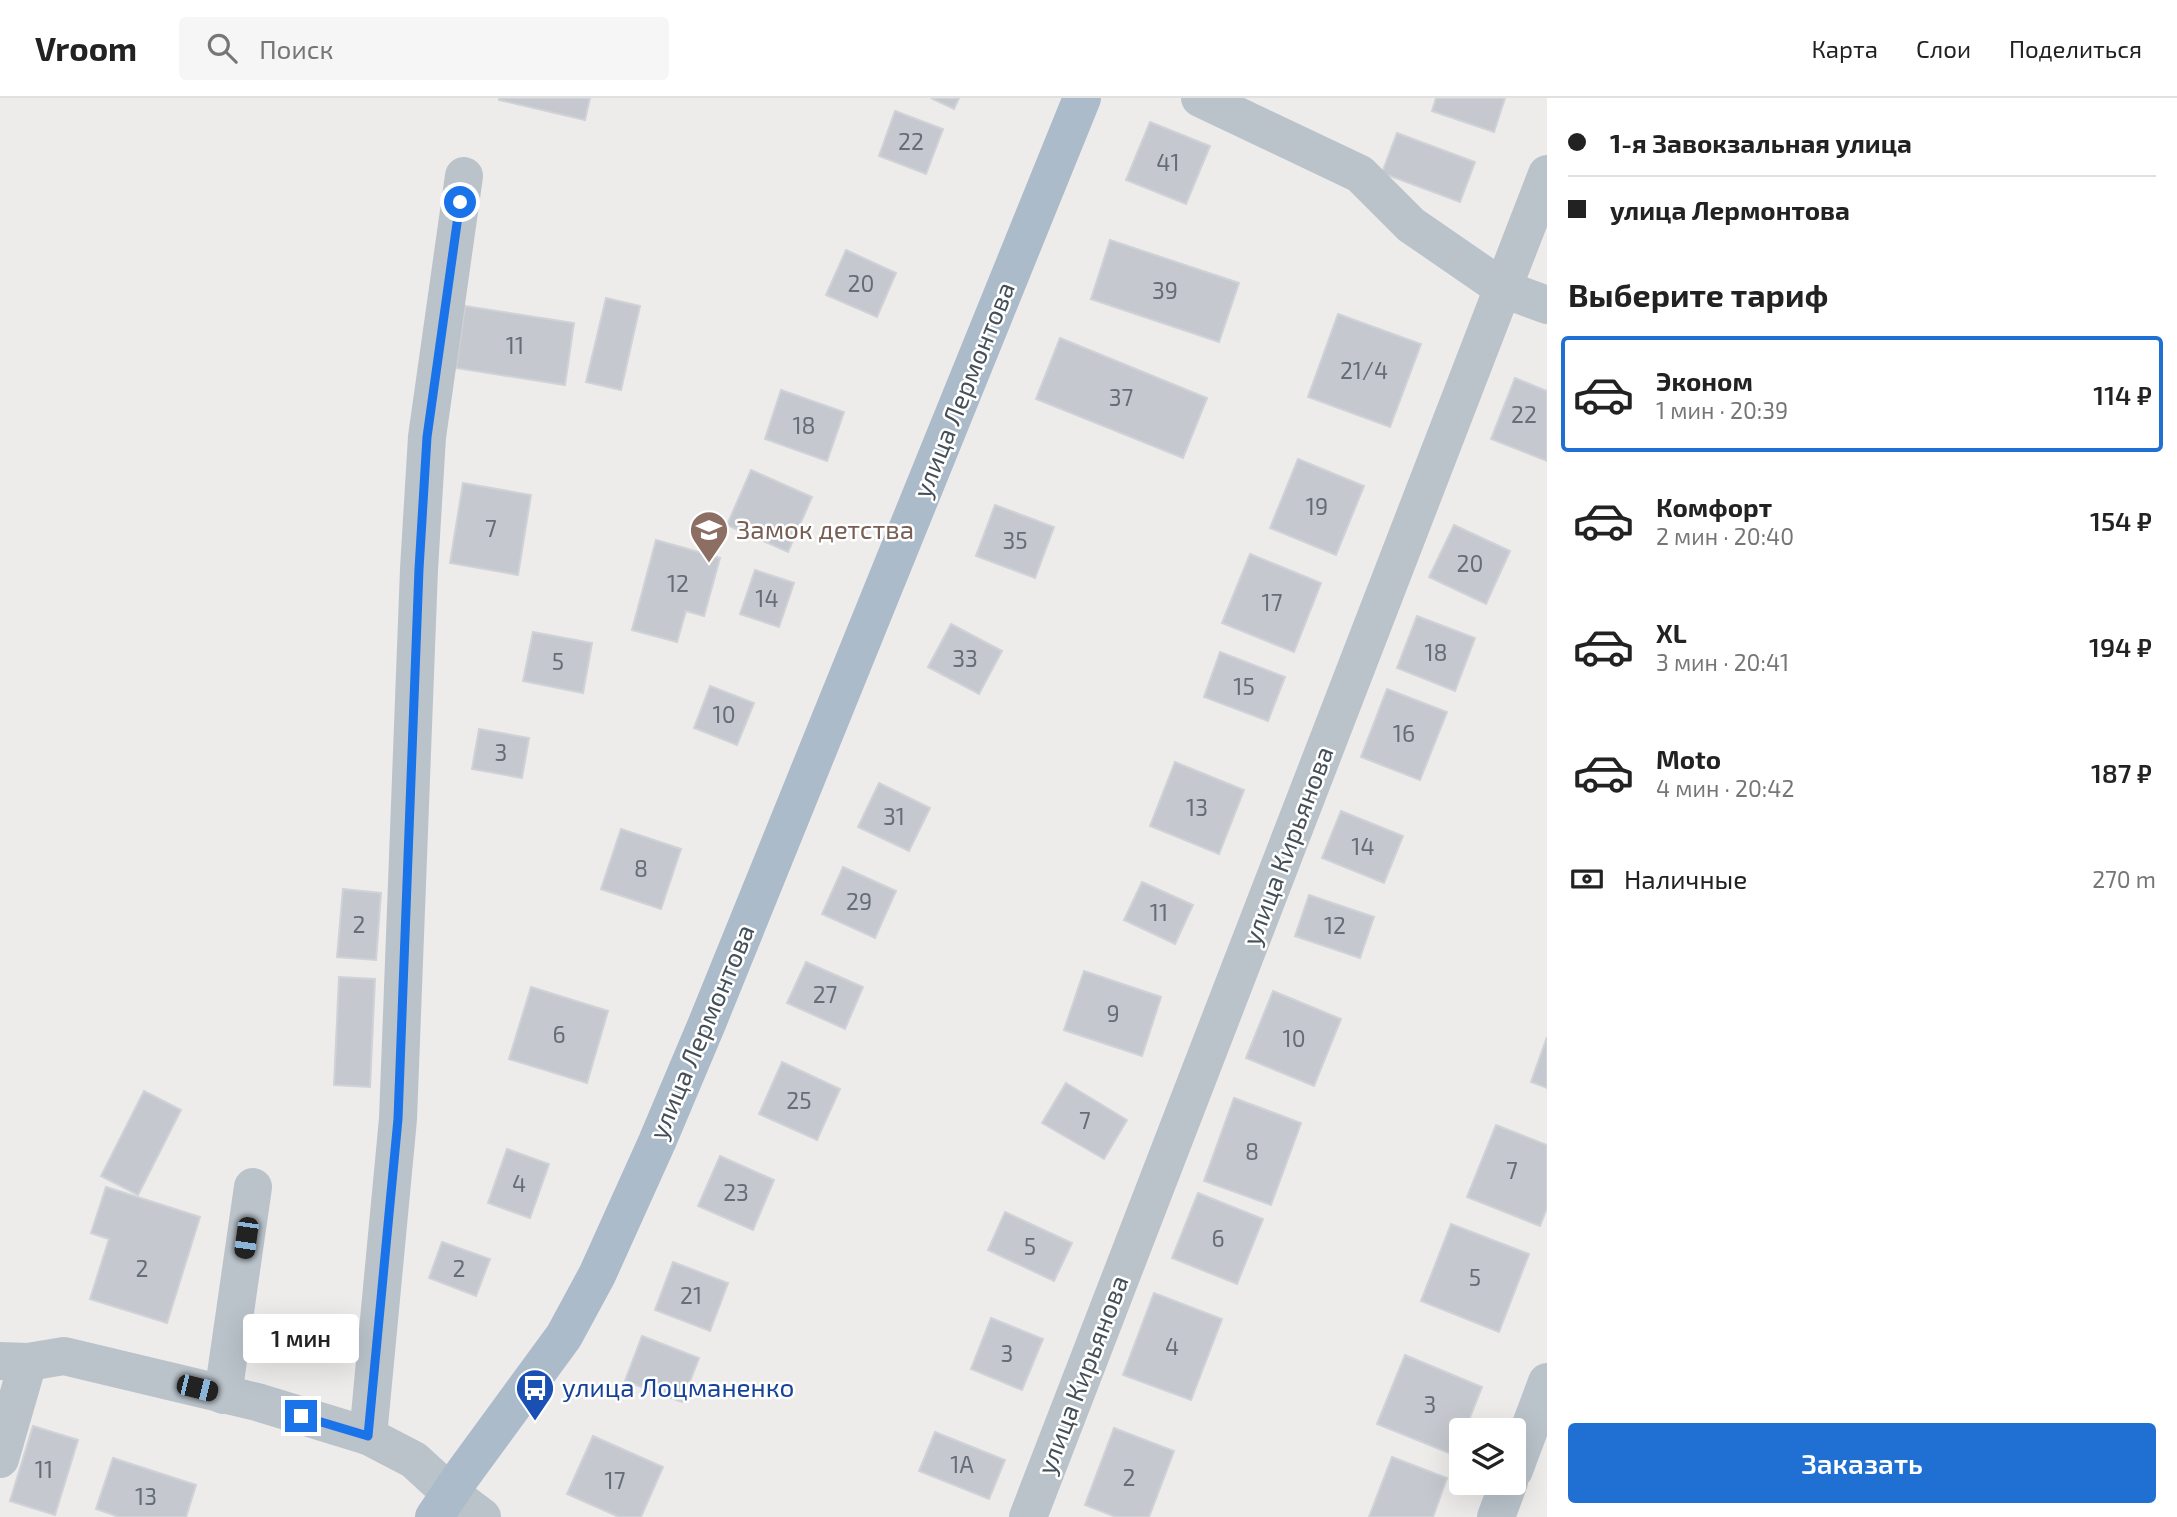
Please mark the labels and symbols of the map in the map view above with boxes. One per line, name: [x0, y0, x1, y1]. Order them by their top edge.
house number: 22: [898, 127, 924, 155]
house number: 41: [1156, 148, 1180, 176]
route start: [444, 186, 476, 218]
house number: 20: [848, 269, 874, 297]
house number: 39: [1152, 276, 1178, 304]
street label: улица Лермонтова: [905, 277, 1021, 502]
house number: 11: [506, 331, 524, 359]
house number: 21/4: [1340, 356, 1388, 384]
house number: 37: [1109, 383, 1133, 411]
house number: 22: [1511, 400, 1537, 428]
house number: 18: [792, 411, 816, 439]
house number: 19: [1306, 492, 1328, 520]
school or university icon: Замок детства: [688, 509, 730, 564]
place label: Замок детства: [736, 513, 914, 544]
house number: 7: [485, 514, 497, 542]
house number: 35: [1002, 526, 1028, 554]
house number: 20: [1457, 549, 1483, 577]
house number: 12: [667, 569, 689, 597]
house number: 14: [755, 584, 779, 612]
house number: 17: [1262, 588, 1283, 616]
house number: 18: [1424, 638, 1448, 666]
house number: 33: [952, 644, 978, 672]
house number: 5: [552, 647, 564, 675]
house number: 15: [1233, 672, 1255, 700]
house number: 10: [712, 700, 736, 728]
house number: 16: [1393, 719, 1415, 747]
house number: 3: [495, 738, 507, 766]
street label: улица Кирьянова: [1234, 742, 1340, 950]
house number: 13: [1186, 793, 1208, 821]
house number: 31: [883, 802, 905, 830]
house number: 14: [1351, 832, 1375, 860]
house number: 8: [634, 854, 648, 882]
house number: 29: [846, 887, 872, 915]
house number: 11: [1150, 898, 1168, 926]
house number: 2: [353, 910, 365, 938]
house number: 12: [1324, 911, 1346, 939]
street label: улица Лермонтова: [641, 919, 761, 1144]
house number: 27: [813, 980, 838, 1008]
house number: 9: [1106, 999, 1120, 1027]
house number: 6: [552, 1020, 566, 1048]
house number: 10: [1282, 1024, 1306, 1052]
house number: 25: [786, 1086, 812, 1114]
house number: 7: [1079, 1106, 1091, 1134]
house number: 8: [1245, 1137, 1259, 1165]
house number: 7: [1506, 1156, 1518, 1184]
house number: 4: [512, 1169, 526, 1197]
house number: 23: [723, 1178, 749, 1206]
car: [233, 1216, 260, 1260]
house number: 6: [1211, 1224, 1225, 1252]
house number: 5: [1024, 1232, 1036, 1260]
house number: 2: [136, 1254, 148, 1282]
house number: 2: [453, 1254, 465, 1282]
house number: 5: [1469, 1263, 1481, 1291]
street label: улица Кирьянова: [1029, 1271, 1135, 1479]
house number: 21: [680, 1281, 702, 1309]
callout: 1 мин: [243, 1314, 359, 1364]
house number: 4: [1165, 1332, 1179, 1360]
house number: 3: [1001, 1339, 1013, 1367]
bus stop icon: улица Лоцманенко: [514, 1367, 556, 1422]
place label: улица Лоцманенко: [562, 1371, 794, 1403]
car: [175, 1373, 220, 1403]
house number: 3: [1424, 1390, 1436, 1418]
route end: [285, 1400, 317, 1432]
house number: 1А: [950, 1450, 974, 1478]
house number: 11: [35, 1455, 53, 1483]
house number: 2: [1123, 1463, 1135, 1491]
house number: 17: [605, 1466, 626, 1494]
house number: 13: [135, 1482, 157, 1510]

